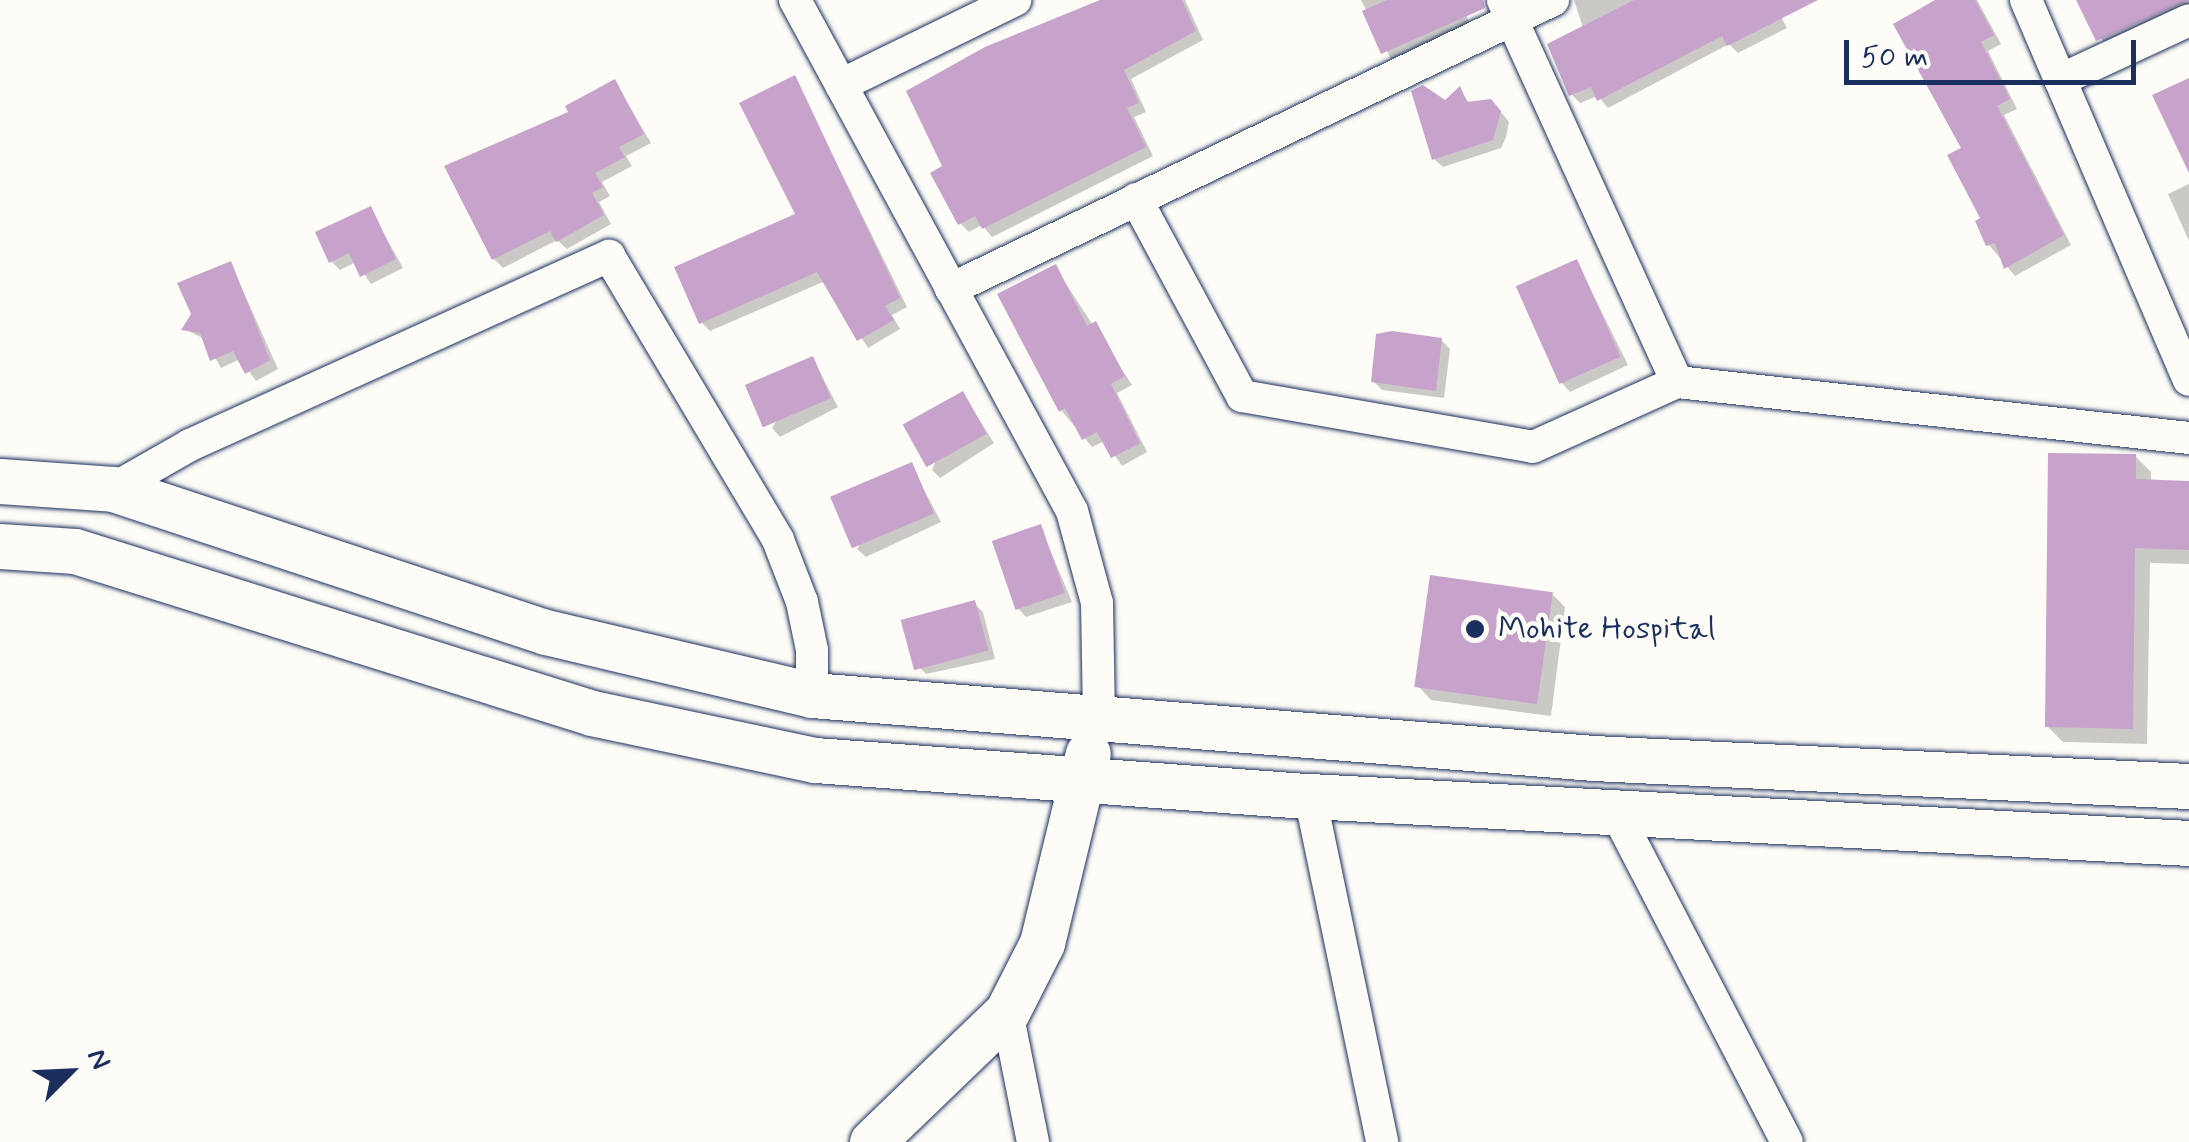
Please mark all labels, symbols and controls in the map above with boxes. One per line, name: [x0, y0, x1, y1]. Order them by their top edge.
scale bar: [1849, 20, 2142, 82]
text: 50 m: [1861, 38, 1928, 77]
place label: Mohite Hospital: [1498, 610, 1716, 648]
marker: Mohite Hospital: [1462, 616, 1488, 642]
north arrow: [20, 1022, 120, 1122]
text: N: [77, 1044, 119, 1076]

